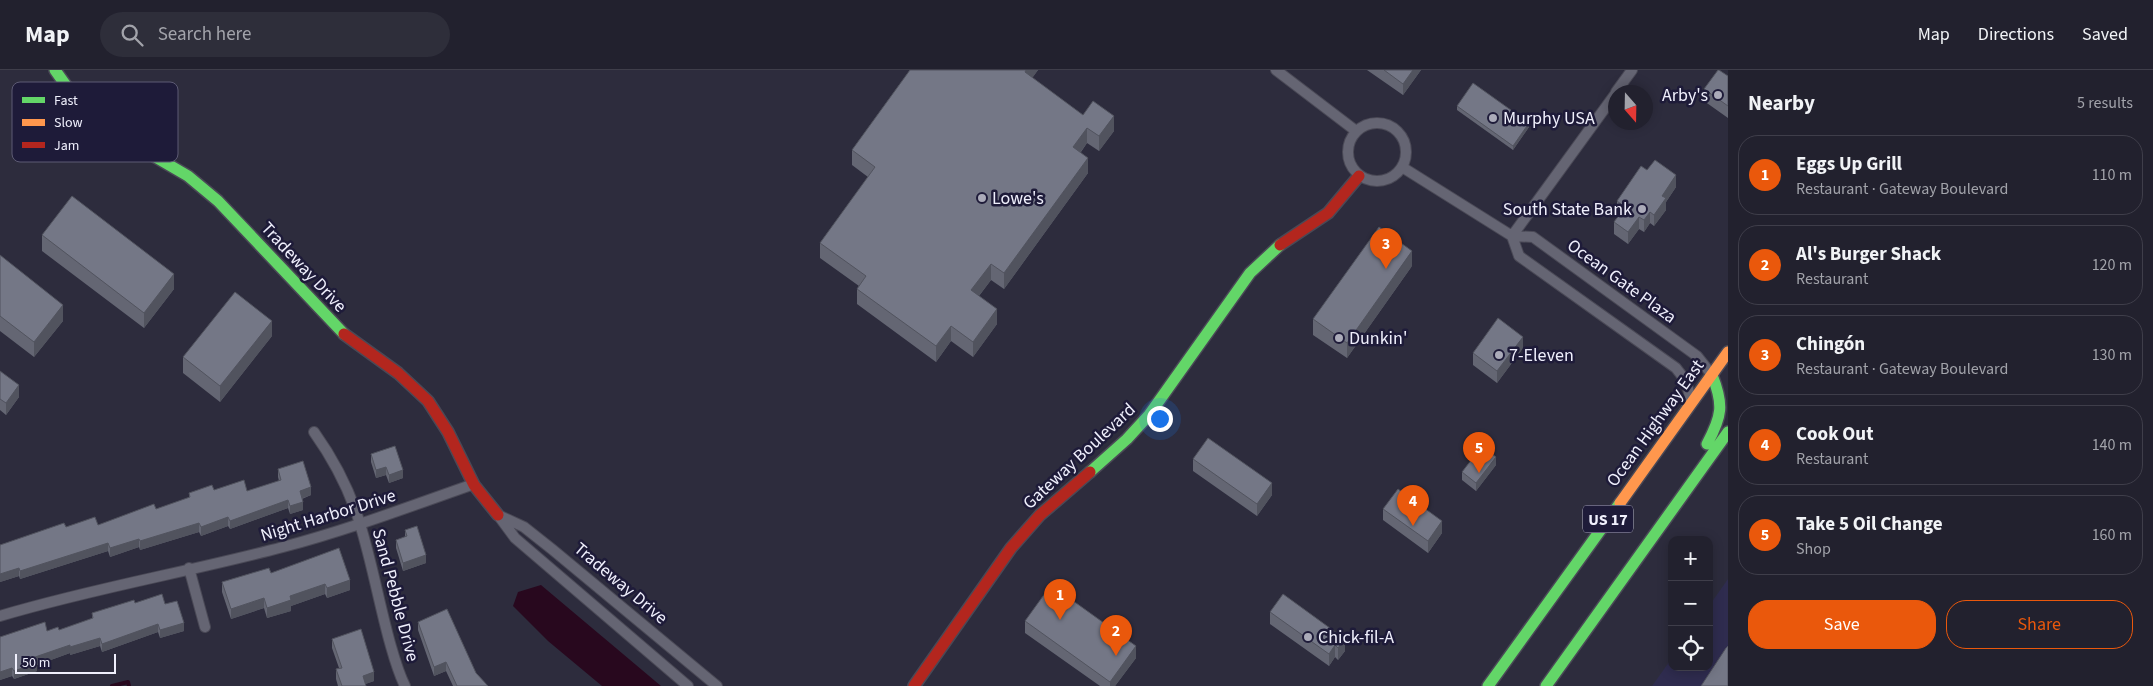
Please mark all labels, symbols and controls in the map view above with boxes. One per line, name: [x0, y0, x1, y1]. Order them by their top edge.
search box: [100, 12, 450, 57]
text: Map: [25, 17, 70, 52]
icon: search: [118, 21, 146, 49]
text: Search here: [158, 21, 251, 48]
text: Map: [1918, 22, 1950, 47]
text: Directions: [1978, 22, 2054, 47]
text: Saved: [2082, 22, 2128, 47]
legend: [12, 82, 178, 162]
place label: Arby's: [1662, 83, 1708, 108]
north arrow: [1608, 85, 1653, 130]
text: Nearby: [1748, 88, 1815, 118]
marker: Arby's: [1712, 89, 1724, 101]
text: Fast: [54, 91, 78, 111]
text: 5 results: [2077, 92, 2133, 114]
place label: Murphy USA: [1503, 106, 1595, 131]
marker: Murphy USA: [1487, 112, 1499, 124]
text: Slow: [54, 113, 83, 133]
text: Jam: [54, 136, 79, 156]
text: Eggs Up Grill: [1796, 151, 1902, 178]
text: 1: [1761, 164, 1769, 186]
text: 110 m: [2092, 164, 2132, 186]
text: Restaurant · Gateway Boulevard: [1796, 178, 2008, 200]
place label: Lowe's: [992, 186, 1044, 211]
marker: Lowe's: [976, 192, 988, 204]
place label: South State Bank: [1503, 197, 1632, 222]
marker: South State Bank: [1636, 203, 1648, 215]
street label: Tradeway Drive: [255, 217, 352, 318]
pin: 3: [1370, 228, 1402, 269]
street label: Ocean Gate Plaza: [1562, 233, 1681, 330]
text: Al's Burger Shack: [1796, 241, 1941, 268]
text: 2: [1761, 254, 1769, 276]
text: 120 m: [2092, 254, 2132, 276]
text: Restaurant: [1796, 268, 1869, 290]
place label: Dunkin': [1349, 326, 1407, 351]
text: Chingón: [1796, 331, 1865, 358]
marker: Dunkin': [1333, 332, 1345, 344]
place label: 7-Eleven: [1509, 343, 1574, 368]
text: 3: [1761, 344, 1769, 366]
text: 130 m: [2092, 344, 2132, 366]
marker: 7-Eleven: [1493, 349, 1505, 361]
street label: Ocean Highway East: [1601, 355, 1710, 492]
text: Restaurant · Gateway Boulevard: [1796, 358, 2008, 380]
street label: Gateway Boulevard: [1018, 398, 1141, 515]
your location: [1147, 406, 1173, 432]
text: Cook Out: [1796, 421, 1873, 448]
pin: 5: [1463, 432, 1495, 473]
text: 4: [1761, 434, 1769, 456]
text: 140 m: [2092, 434, 2132, 456]
text: Restaurant: [1796, 448, 1869, 470]
street label: Night Harbor Drive: [257, 483, 399, 548]
pin: 4: [1397, 485, 1429, 526]
road number: US 17: [1583, 506, 1633, 532]
text: Take 5 Oil Change: [1796, 511, 1943, 538]
text: 5: [1761, 524, 1769, 546]
text: 160 m: [2092, 524, 2132, 546]
street label: Sand Pebble Drive: [366, 526, 425, 665]
map controls: [1668, 536, 1713, 671]
button: +: [1668, 536, 1713, 581]
street label: Tradeway Drive: [568, 537, 673, 630]
text: Shop: [1796, 538, 1831, 560]
pin: 1: [1044, 579, 1076, 620]
button: −: [1668, 581, 1713, 626]
button: Save: [1748, 600, 1936, 649]
button: Share: [1946, 600, 2133, 649]
pin: 2: [1100, 615, 1132, 656]
place label: Chick-fil-A: [1318, 625, 1394, 650]
button: locate: [1668, 626, 1713, 671]
marker: Chick-fil-A: [1302, 631, 1314, 643]
scale bar: [15, 651, 116, 674]
text: 50 m: [22, 653, 50, 673]

